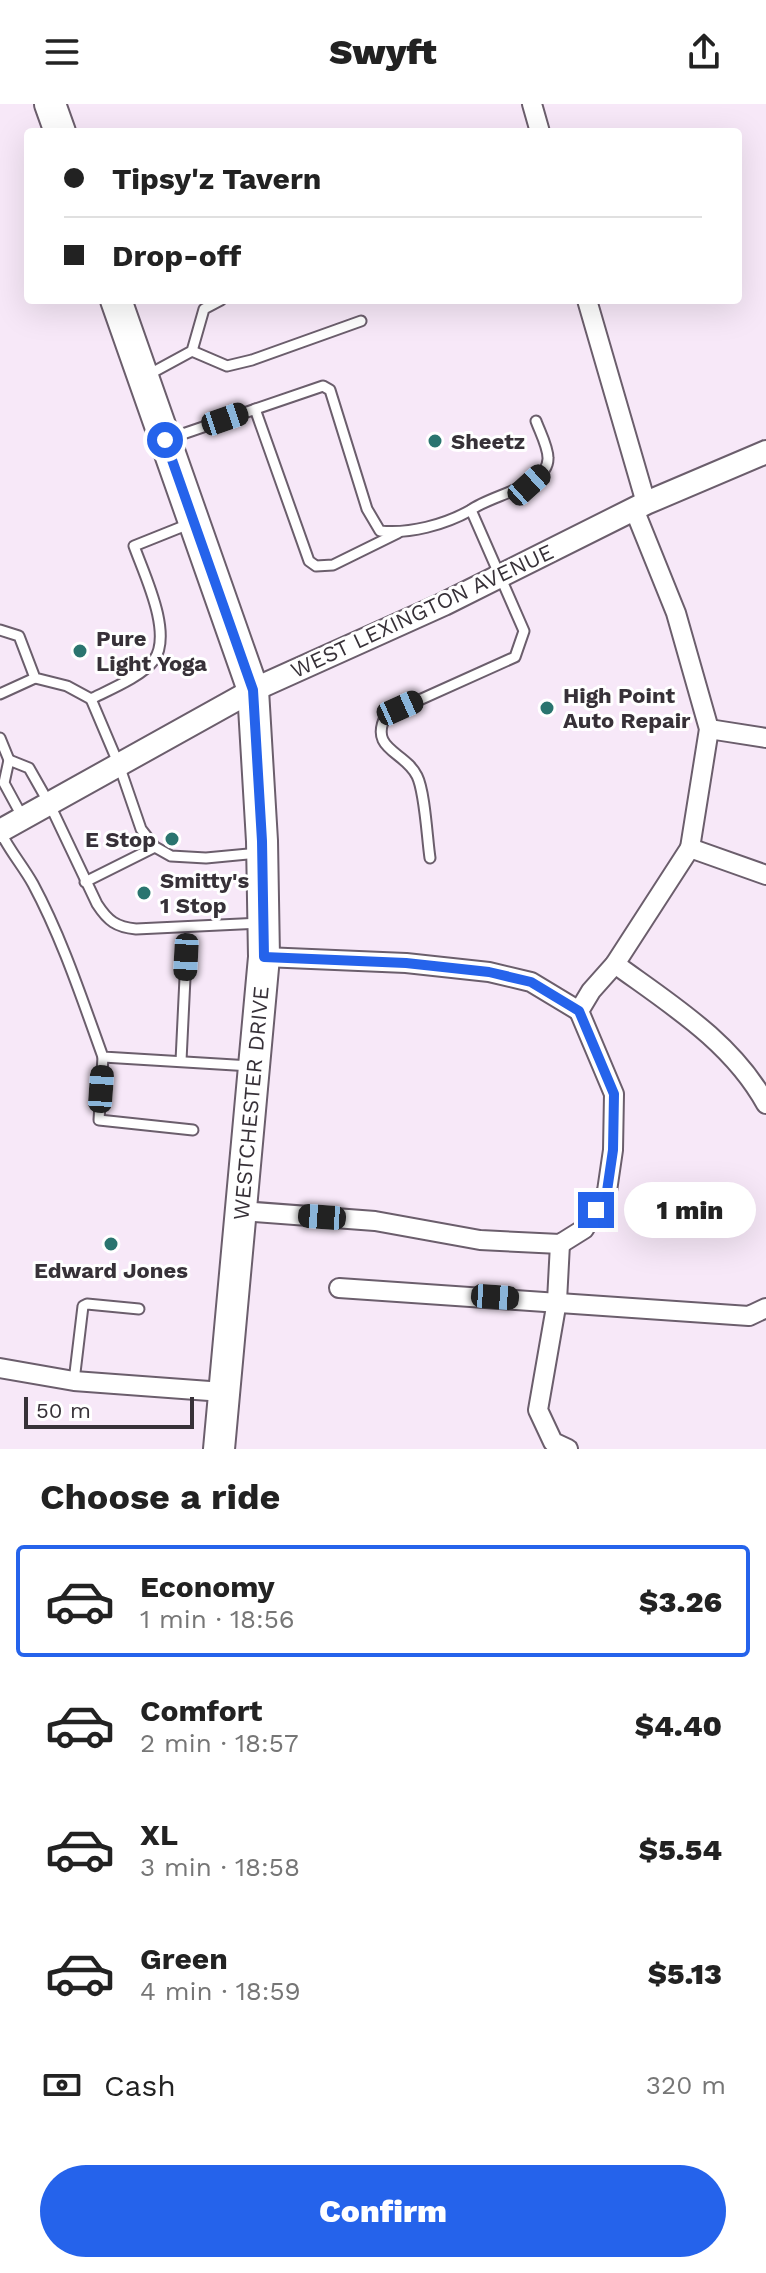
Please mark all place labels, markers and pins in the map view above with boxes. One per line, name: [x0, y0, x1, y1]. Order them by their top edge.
place label: Sheetz: [451, 429, 525, 454]
marker: Sheetz: [426, 432, 444, 450]
place label: Pure Light Yoga: [96, 626, 207, 676]
marker: Pure Light Yoga: [71, 642, 89, 660]
place label: High Point Auto Repair: [563, 683, 691, 733]
marker: High Point Auto Repair: [538, 699, 556, 717]
place label: E Stop: [85, 827, 156, 852]
marker: E Stop: [163, 830, 181, 848]
place label: Smitty's 1 Stop: [160, 868, 249, 918]
marker: Smitty's 1 Stop: [135, 884, 153, 902]
marker: Edward Jones: [102, 1235, 120, 1253]
place label: Edward Jones: [34, 1258, 188, 1283]

